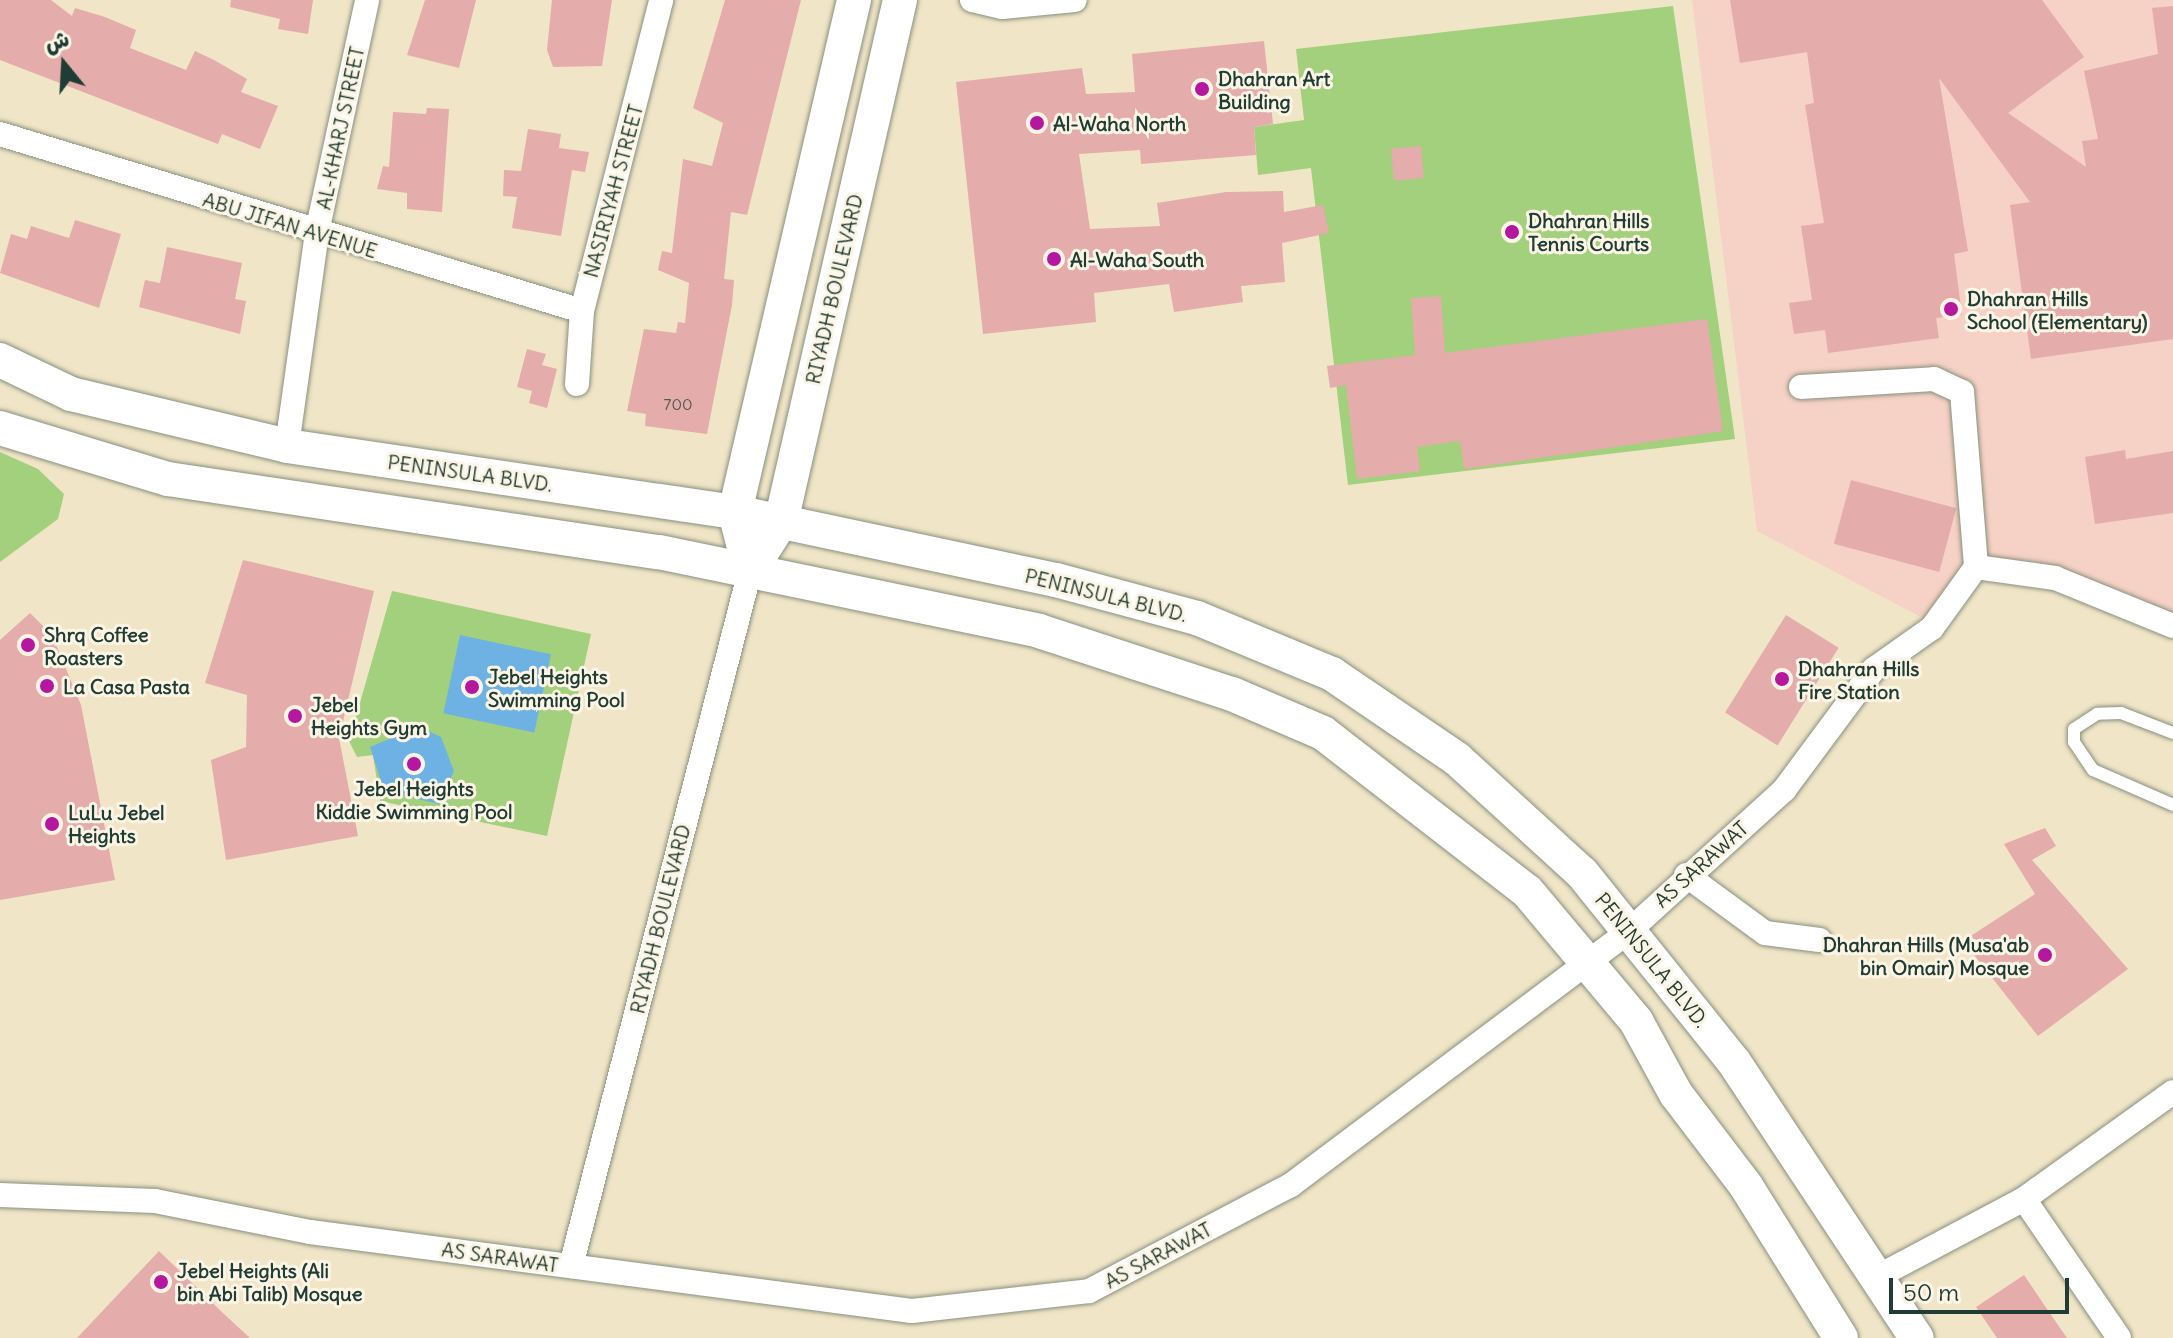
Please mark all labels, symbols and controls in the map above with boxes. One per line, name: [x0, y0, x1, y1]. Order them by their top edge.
north arrow: [24, 24, 104, 104]
text: ش: [41, 24, 72, 58]
street label: AL-KHARJ STREET: [311, 44, 369, 212]
place label: Dhahran Art Building: [1218, 66, 1330, 113]
marker: Dhahran Art Building: [1193, 80, 1211, 98]
street label: NASIRIYAH STREET: [578, 102, 648, 280]
place label: Al-Waha North: [1053, 111, 1186, 135]
marker: Al-Waha North: [1028, 114, 1046, 132]
street label: ABU JIFAN AVENUE: [200, 187, 380, 263]
street label: RIYADH BOULEVARD: [800, 192, 868, 386]
place label: Dhahran Hills Tennis Courts: [1528, 208, 1649, 255]
marker: Dhahran Hills Tennis Courts: [1503, 223, 1521, 241]
place label: Al-Waha South: [1070, 247, 1204, 271]
marker: Al-Waha South: [1045, 250, 1063, 268]
place label: Dhahran Hills School (Elementary): [1967, 286, 2148, 333]
marker: Dhahran Hills School (Elementary): [1942, 300, 1960, 318]
house number: 700: [664, 394, 692, 414]
street label: PENINSULA BLVD.: [386, 450, 554, 496]
street label: PENINSULA BLVD.: [1022, 563, 1190, 627]
place label: Shrq Coffee Roasters: [44, 622, 149, 669]
marker: Shrq Coffee Roasters: [19, 636, 37, 654]
place label: Dhahran Hills Fire Station: [1798, 656, 1919, 703]
place label: Jebel Heights Swimming Pool: [488, 664, 625, 711]
marker: Dhahran Hills Fire Station: [1773, 670, 1791, 688]
place label: La Casa Pasta: [63, 674, 190, 698]
marker: La Casa Pasta: [38, 677, 56, 695]
marker: Jebel Heights Swimming Pool: [463, 678, 481, 696]
place label: Jebel Heights Gym: [311, 692, 427, 739]
marker: Jebel Heights Gym: [286, 707, 304, 725]
marker: Jebel Heights Kiddie Swimming Pool: [405, 755, 423, 773]
place label: Jebel Heights Kiddie Swimming Pool: [315, 776, 513, 823]
place label: LuLu Jebel Heights: [68, 800, 164, 847]
marker: LuLu Jebel Heights: [43, 815, 61, 833]
street label: AS SARAWAT: [1649, 816, 1753, 912]
street label: RIYADH BOULEVARD: [625, 822, 695, 1016]
street label: PENINSULA BLVD.: [1590, 888, 1714, 1032]
place label: Dhahran Hills (Musa'ab bin Omair) Mosque: [1823, 932, 2029, 979]
marker: Dhahran Hills (Musa'ab bin Omair) Mosque: [2036, 946, 2054, 964]
street label: AS SARAWAT: [1100, 1217, 1216, 1293]
street label: AS SARAWAT: [440, 1237, 560, 1277]
place label: Jebel Heights (Ali bin Abi Talib) Mosque: [177, 1258, 362, 1305]
scale bar: [1893, 1262, 2073, 1312]
marker: Jebel Heights (Ali bin Abi Talib) Mosque: [152, 1273, 170, 1291]
text: 50 m: [1903, 1277, 1959, 1307]

